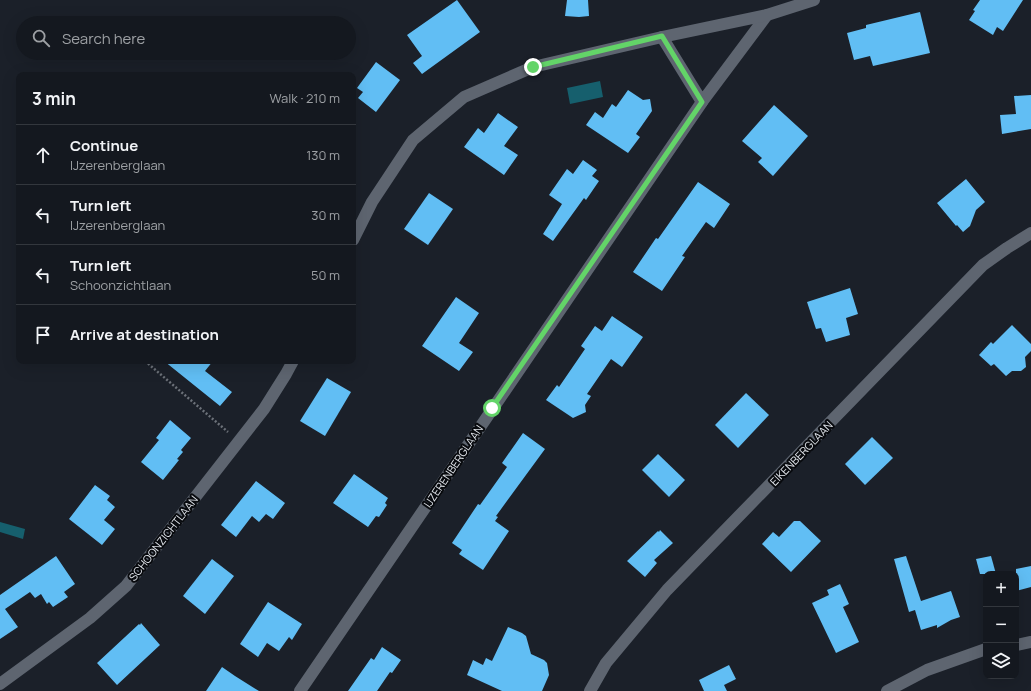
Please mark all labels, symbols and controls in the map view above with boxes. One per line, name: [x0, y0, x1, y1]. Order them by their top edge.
search box: [16, 16, 356, 60]
icon: search: [30, 27, 52, 49]
text: Search here: [62, 28, 145, 49]
route end: [524, 58, 542, 76]
text: 3 min: [32, 87, 76, 110]
text: Walk · 210 m: [270, 89, 340, 107]
text: Continue: [70, 135, 138, 156]
icon: ahead: [32, 144, 54, 166]
text: 130 m: [306, 146, 340, 164]
text: IJzerenberglaan: [70, 156, 165, 174]
text: Turn left: [70, 195, 132, 216]
icon: left: [32, 204, 54, 226]
text: 30 m: [311, 206, 340, 224]
text: IJzerenberglaan: [70, 216, 165, 234]
text: Turn left: [70, 255, 132, 276]
icon: left: [32, 264, 54, 286]
text: 50 m: [311, 266, 340, 284]
text: Schoonzichtlaan: [70, 276, 171, 294]
icon: arrive: [32, 324, 54, 346]
text: Arrive at destination: [70, 324, 219, 345]
route start: [483, 399, 501, 417]
street label: EIKENBERGLAAN: [766, 417, 836, 489]
street label: IJZERENBERGLAAN: [420, 422, 486, 510]
street label: SCHOONZICHTLAAN: [125, 492, 201, 584]
map controls: [983, 571, 1019, 679]
button: +: [983, 571, 1019, 607]
button: −: [983, 607, 1019, 643]
button: layers: [983, 643, 1019, 679]

